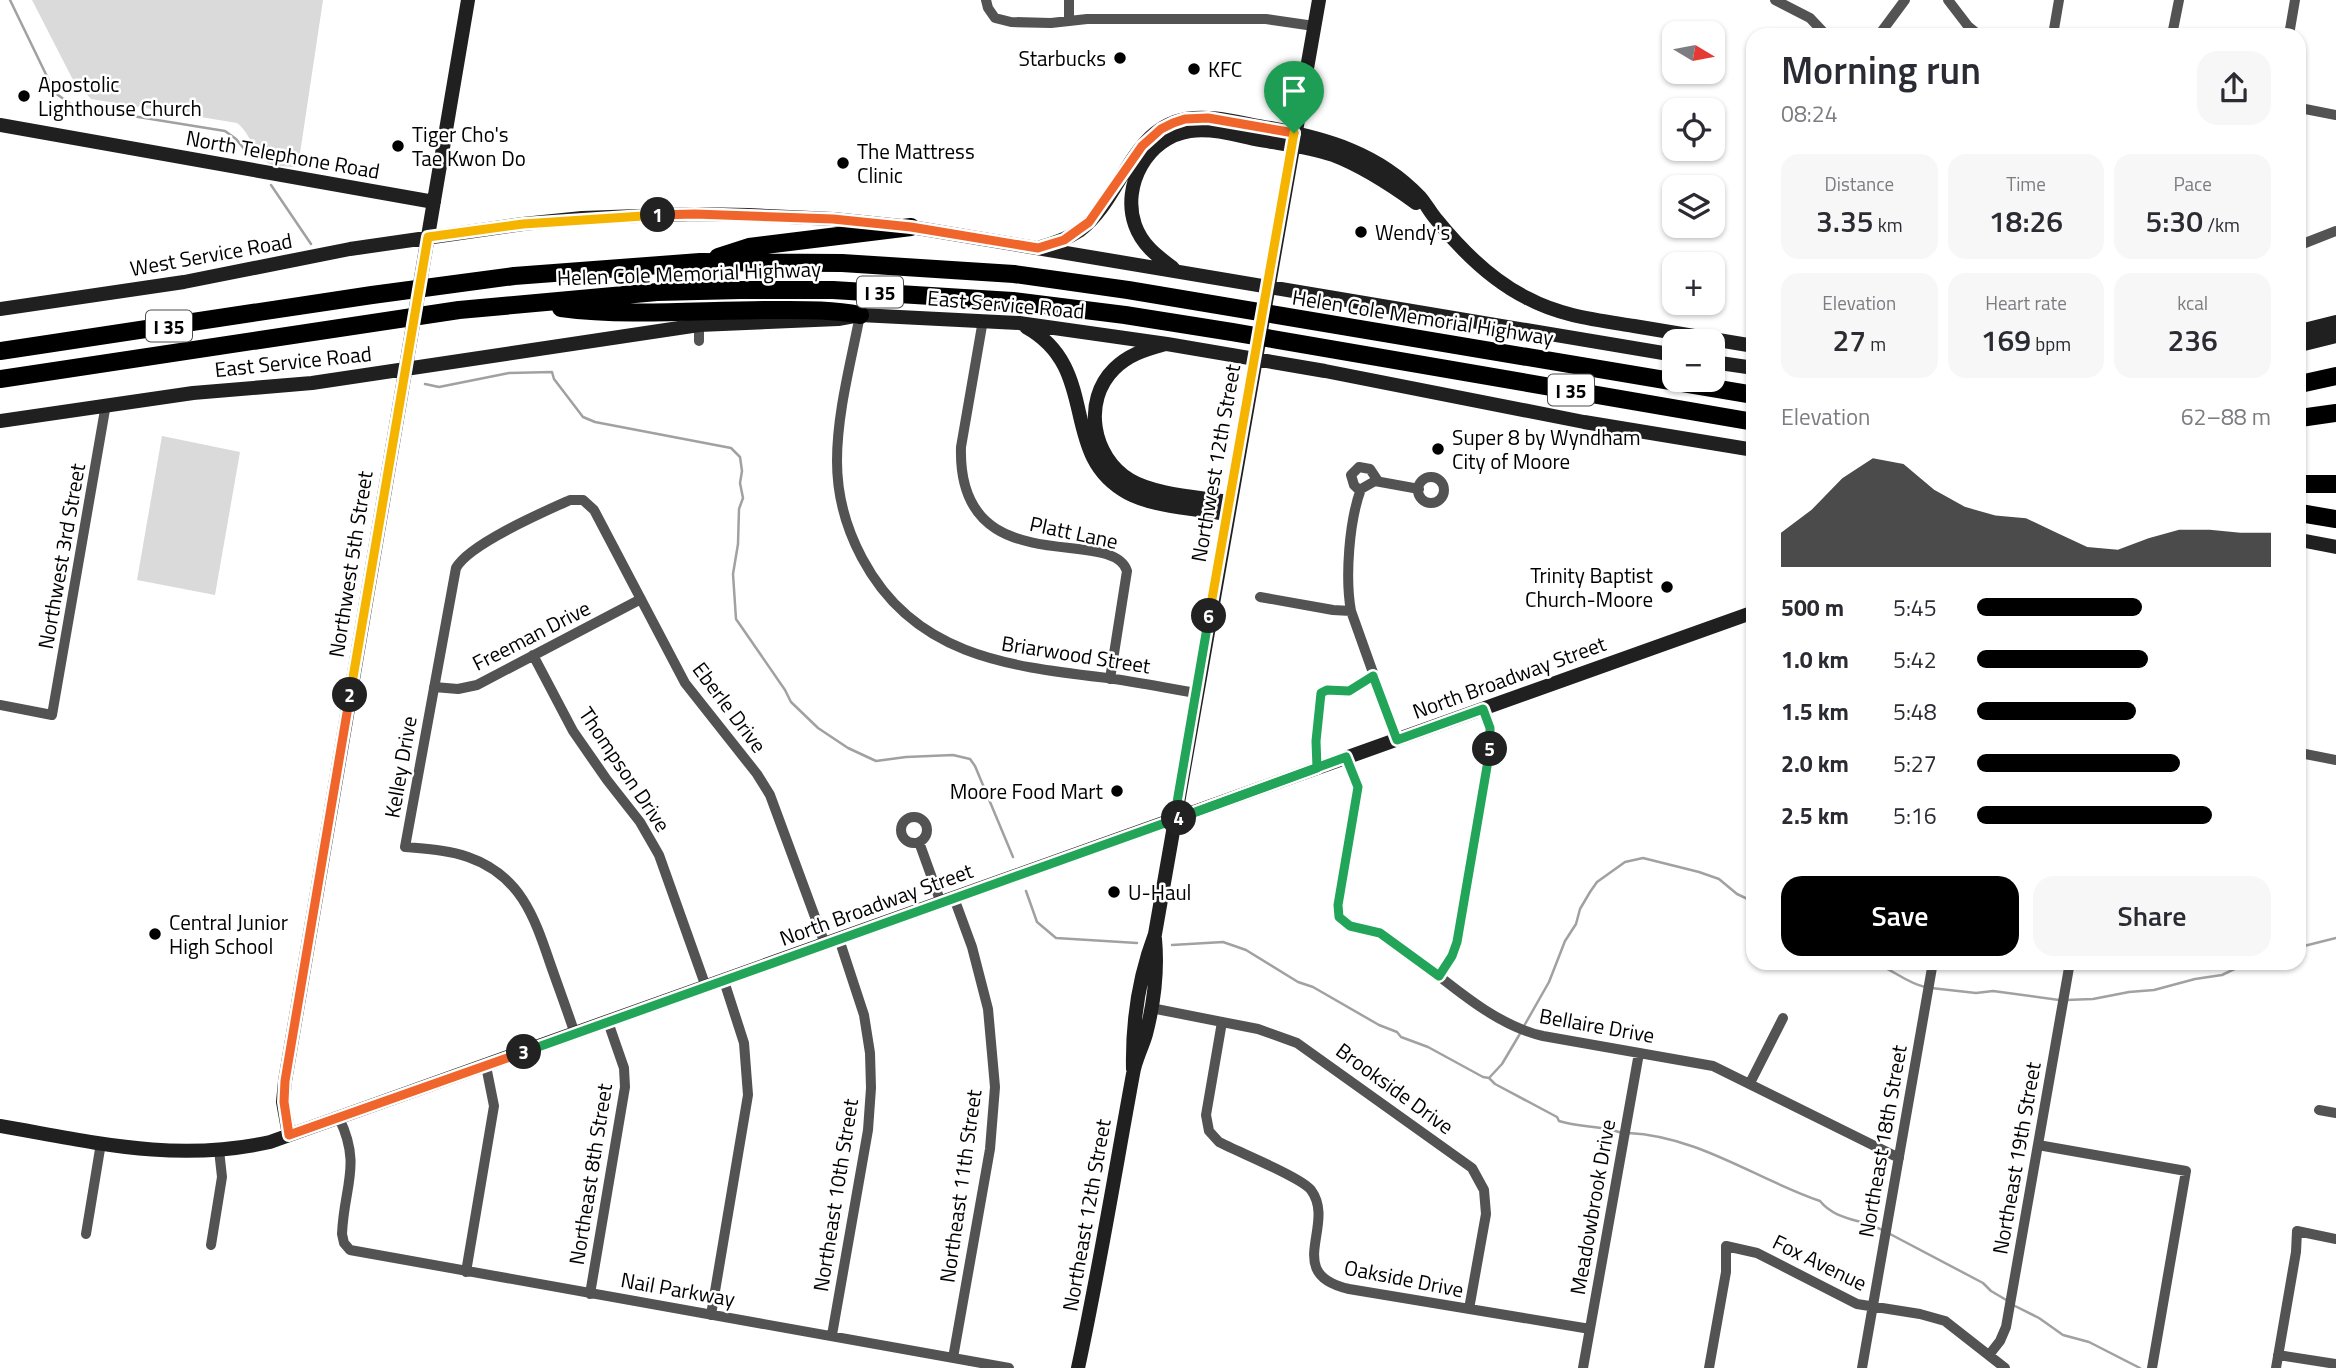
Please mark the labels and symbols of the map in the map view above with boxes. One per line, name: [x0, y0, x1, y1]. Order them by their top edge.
north arrow: [1662, 21, 1726, 84]
place label: Starbucks: [1018, 42, 1106, 74]
marker: Starbucks: [1112, 50, 1128, 66]
place label: KFC: [1208, 53, 1242, 85]
marker: KFC: [1186, 61, 1202, 77]
pin: [1264, 61, 1324, 133]
place label: Apostolic Lighthouse Church: [38, 68, 202, 124]
marker: Apostolic Lighthouse Church: [16, 88, 32, 104]
place label: Tiger Cho's Tae Kwon Do: [412, 118, 526, 174]
street label: North Telephone Road: [184, 121, 382, 187]
place label: The Mattress Clinic: [857, 135, 975, 191]
marker: Tiger Cho's Tae Kwon Do: [390, 138, 406, 154]
marker: The Mattress Clinic: [835, 155, 851, 171]
pin: 1: [640, 198, 676, 232]
place label: Wendy's: [1375, 216, 1450, 248]
street label: West Service Road: [127, 224, 295, 284]
marker: Wendy's: [1353, 224, 1369, 240]
street label: Helen Cole Memorial Highway: [556, 252, 822, 294]
road number: I 35: [857, 276, 903, 308]
street label: East Service Road: [926, 281, 1086, 327]
street label: Helen Cole Memorial Highway: [1290, 281, 1556, 353]
road number: I 35: [146, 310, 192, 342]
street label: East Service Road: [213, 337, 373, 385]
street label: Northwest 12th Street: [1182, 361, 1248, 564]
road number: I 35: [1548, 374, 1594, 406]
place label: Super 8 by Wyndham City of Moore: [1452, 421, 1641, 477]
marker: Super 8 by Wyndham City of Moore: [1430, 441, 1446, 457]
street label: Northwest 3rd Street: [29, 460, 93, 651]
street label: Northwest 5th Street: [319, 468, 381, 660]
street label: Platt Lane: [1027, 507, 1121, 557]
place label: Trinity Baptist Church-Moore: [1525, 559, 1654, 615]
marker: Trinity Baptist Church-Moore: [1659, 579, 1675, 595]
street label: Freeman Drive: [466, 592, 596, 678]
pin: 6: [1192, 598, 1226, 634]
street label: Briarwood Street: [999, 626, 1153, 682]
street label: North Broadway Street: [1408, 627, 1611, 727]
street label: Eberle Drive: [685, 655, 775, 759]
pin: 2: [332, 678, 368, 712]
street label: Thompson Drive: [571, 700, 679, 838]
street label: Kelley Drive: [375, 713, 425, 821]
pin: 5: [1472, 732, 1508, 766]
place label: Moore Food Mart: [950, 775, 1104, 807]
marker: Moore Food Mart: [1109, 783, 1125, 799]
pin: 4: [1162, 800, 1196, 836]
street label: North Broadway Street: [775, 854, 978, 954]
place label: U-Haul: [1128, 876, 1191, 908]
marker: U-Haul: [1106, 884, 1122, 900]
place label: Central Junior High School: [169, 906, 288, 962]
marker: Central Junior High School: [147, 926, 163, 942]
street label: Bellaire Drive: [1537, 999, 1657, 1051]
pin: 3: [506, 1034, 542, 1070]
street label: Brookside Drive: [1329, 1034, 1461, 1142]
street label: Northeast 18th Street: [1849, 1042, 1915, 1240]
street label: Northeast 19th Street: [1983, 1059, 2049, 1257]
street label: Northeast 8th Street: [560, 1080, 620, 1267]
street label: Northeast 11th Street: [931, 1087, 989, 1285]
street label: Northeast 10th Street: [804, 1096, 866, 1294]
street label: Northeast 12th Street: [1053, 1116, 1119, 1314]
street label: Meadowbrook Drive: [1561, 1117, 1623, 1297]
street label: Fox Avenue: [1767, 1225, 1873, 1299]
street label: Oakside Drive: [1342, 1251, 1466, 1305]
street label: Nail Parkway: [618, 1263, 738, 1315]

